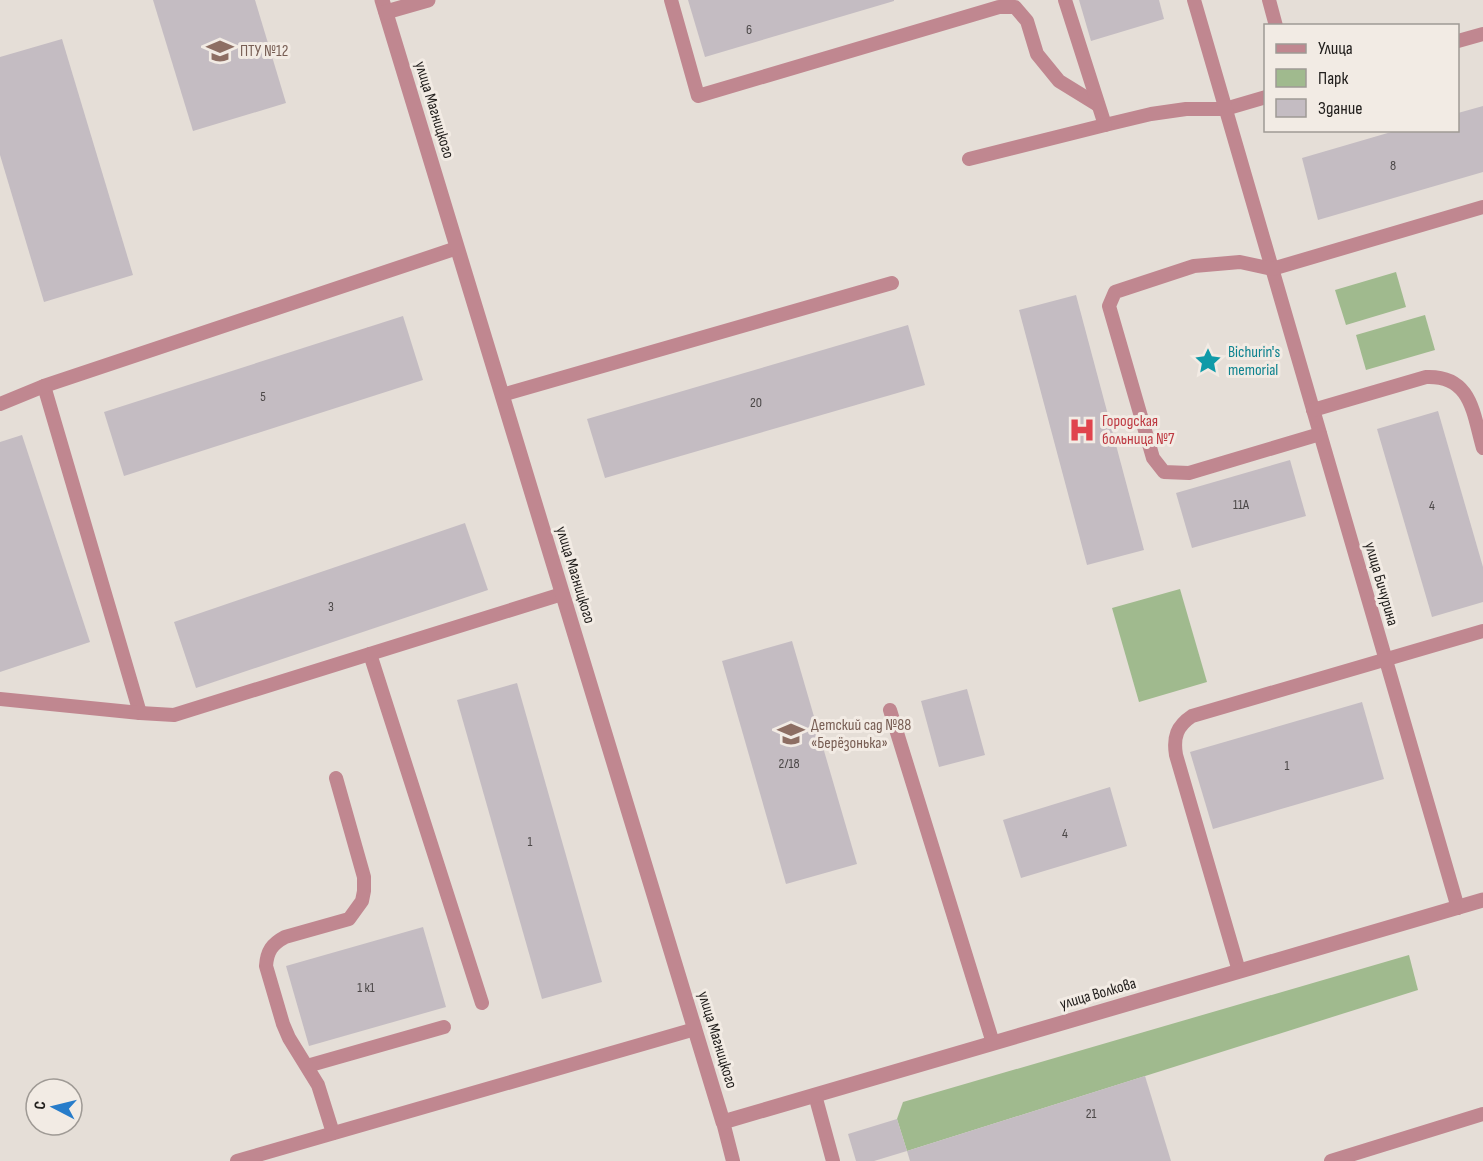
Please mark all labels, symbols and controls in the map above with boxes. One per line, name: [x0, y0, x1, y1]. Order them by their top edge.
house number: 6: [746, 21, 752, 38]
legend: [1264, 24, 1459, 132]
school or university icon: ПТУ №12: [205, 36, 235, 66]
text: Улица: [1318, 38, 1353, 59]
place label: ПТУ №12: [240, 42, 288, 61]
street label: улица Магницкого: [410, 59, 458, 161]
text: Парк: [1318, 68, 1349, 89]
text: Здание: [1318, 98, 1363, 119]
house number: 8: [1390, 157, 1396, 174]
place label: Bichurin's memorial: [1228, 343, 1280, 380]
place icon: Bichurin's memorial: [1193, 346, 1223, 376]
house number: 5: [260, 388, 266, 405]
house number: 20: [750, 394, 762, 411]
place label: Городская больница №7: [1102, 412, 1175, 449]
hospital icon: Городская больница №7: [1067, 415, 1097, 445]
house number: 11А: [1233, 496, 1250, 513]
house number: 4: [1429, 497, 1435, 514]
street label: улица Магницкого: [551, 524, 599, 626]
street label: улица Бичурина: [1360, 540, 1402, 628]
house number: 3: [328, 598, 334, 615]
place label: Детский сад №88 «Берёзонька»: [811, 716, 911, 753]
school or university icon: Детский сад №88 «Берёзонька»: [776, 719, 806, 749]
house number: 2/18: [778, 755, 800, 772]
house number: 1: [1285, 757, 1290, 774]
house number: 4: [1062, 825, 1068, 842]
house number: 1: [528, 833, 533, 850]
street label: улица Волкова: [1058, 974, 1138, 1014]
house number: 1 к1: [357, 979, 375, 996]
street label: улица Магницкого: [693, 989, 741, 1091]
north arrow: [24, 1077, 84, 1137]
text: С: [31, 1100, 51, 1111]
house number: 21: [1086, 1105, 1096, 1122]

